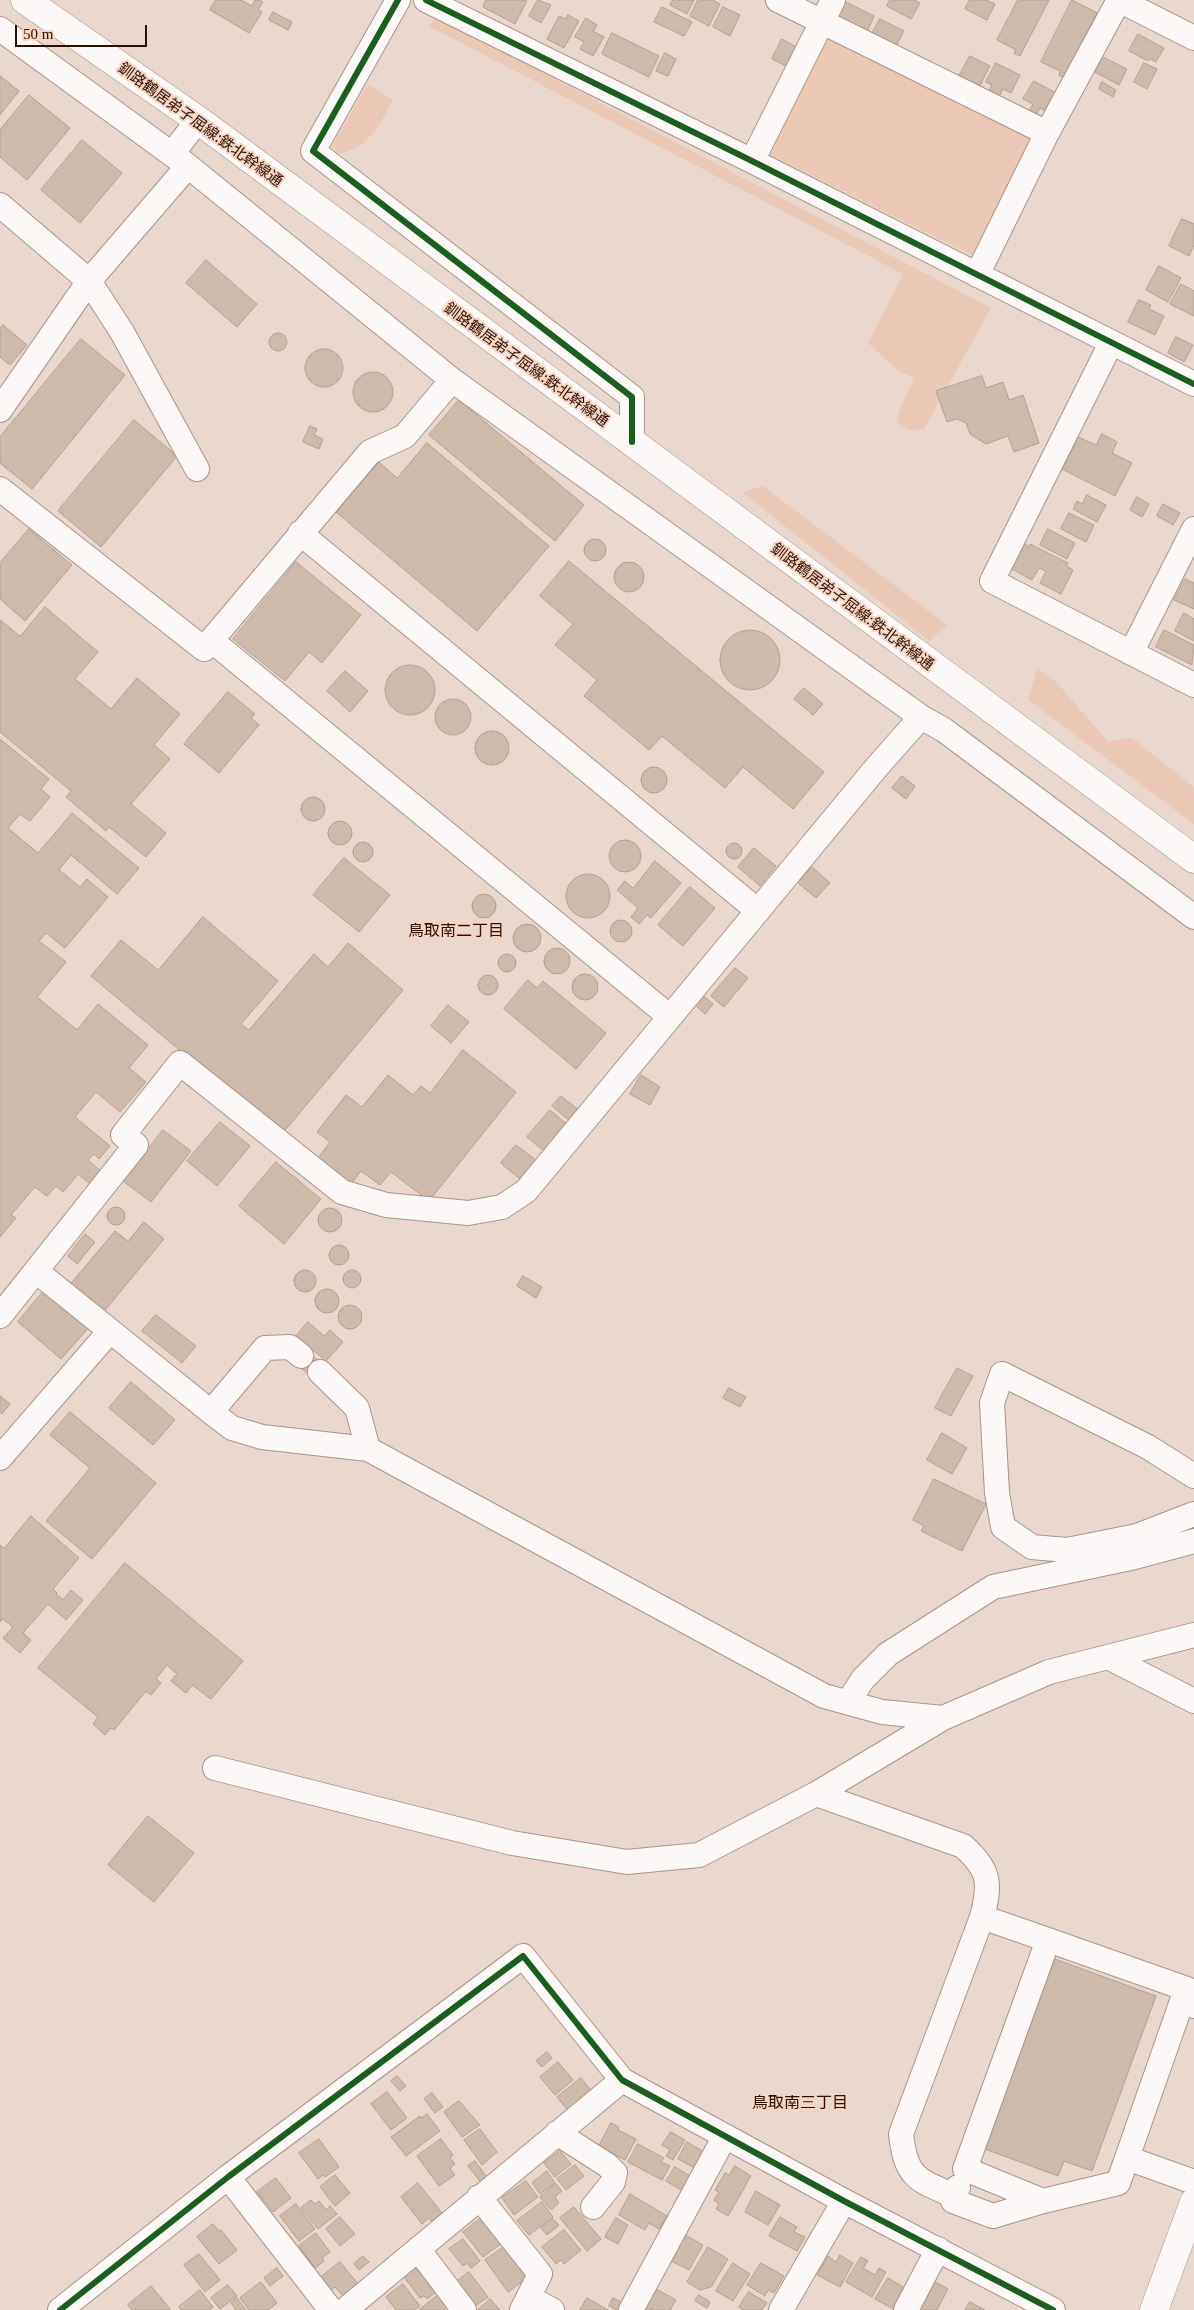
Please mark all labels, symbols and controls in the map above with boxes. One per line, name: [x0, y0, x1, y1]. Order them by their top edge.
scale bar: [18, 15, 150, 47]
text: 50 m: [23, 26, 53, 42]
street label: 釧路鶴居弟子屈線:鉄北幹線通: [115, 58, 287, 190]
street label: 釧路鶴居弟子屈線:鉄北幹線通: [441, 298, 613, 430]
street label: 釧路鶴居弟子屈線:鉄北幹線通: [768, 539, 938, 673]
district label: 鳥取南二丁目: [408, 920, 504, 940]
district label: 鳥取南三丁目: [752, 2092, 848, 2112]

